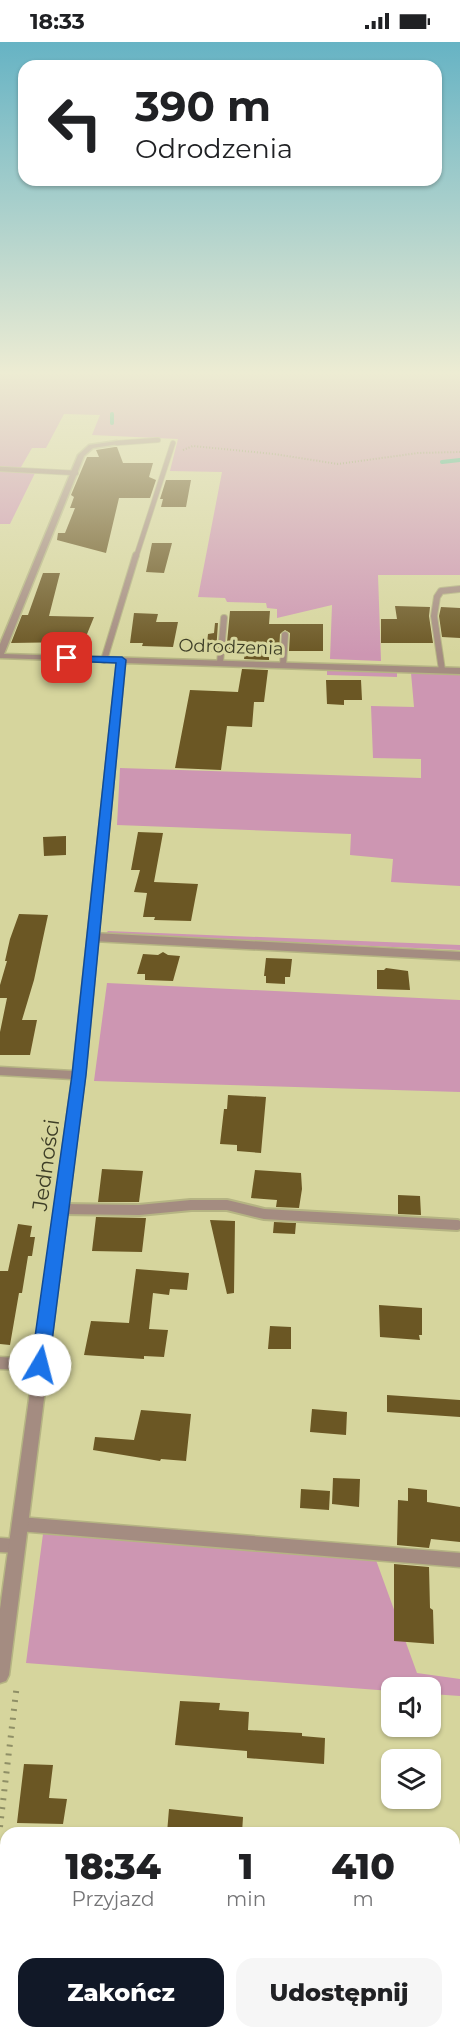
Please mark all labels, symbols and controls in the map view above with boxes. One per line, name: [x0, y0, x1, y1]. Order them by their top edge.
text: 18:33: [30, 8, 85, 35]
text: 390 m: [135, 80, 271, 132]
icon: left: [36, 84, 114, 162]
text: Odrodzenia: [135, 132, 293, 165]
pin: [41, 632, 92, 683]
street label: Odrodzenia: [178, 634, 284, 660]
icon: arrive: [50, 641, 83, 674]
street label: Jedności: [27, 1117, 64, 1213]
position arrow: [8, 1333, 72, 1397]
map controls: [381, 1677, 441, 1809]
button: sound: [381, 1677, 441, 1737]
button: layers: [381, 1749, 441, 1809]
text: 18:34: [65, 1844, 161, 1888]
text: 1: [239, 1844, 253, 1888]
text: 410: [331, 1844, 395, 1888]
text: Przyjazd: [71, 1887, 155, 1911]
text: min: [226, 1887, 266, 1911]
text: m: [352, 1887, 374, 1911]
button: Zakończ: [18, 1958, 224, 2027]
button: Udostępnij: [236, 1958, 442, 2027]

